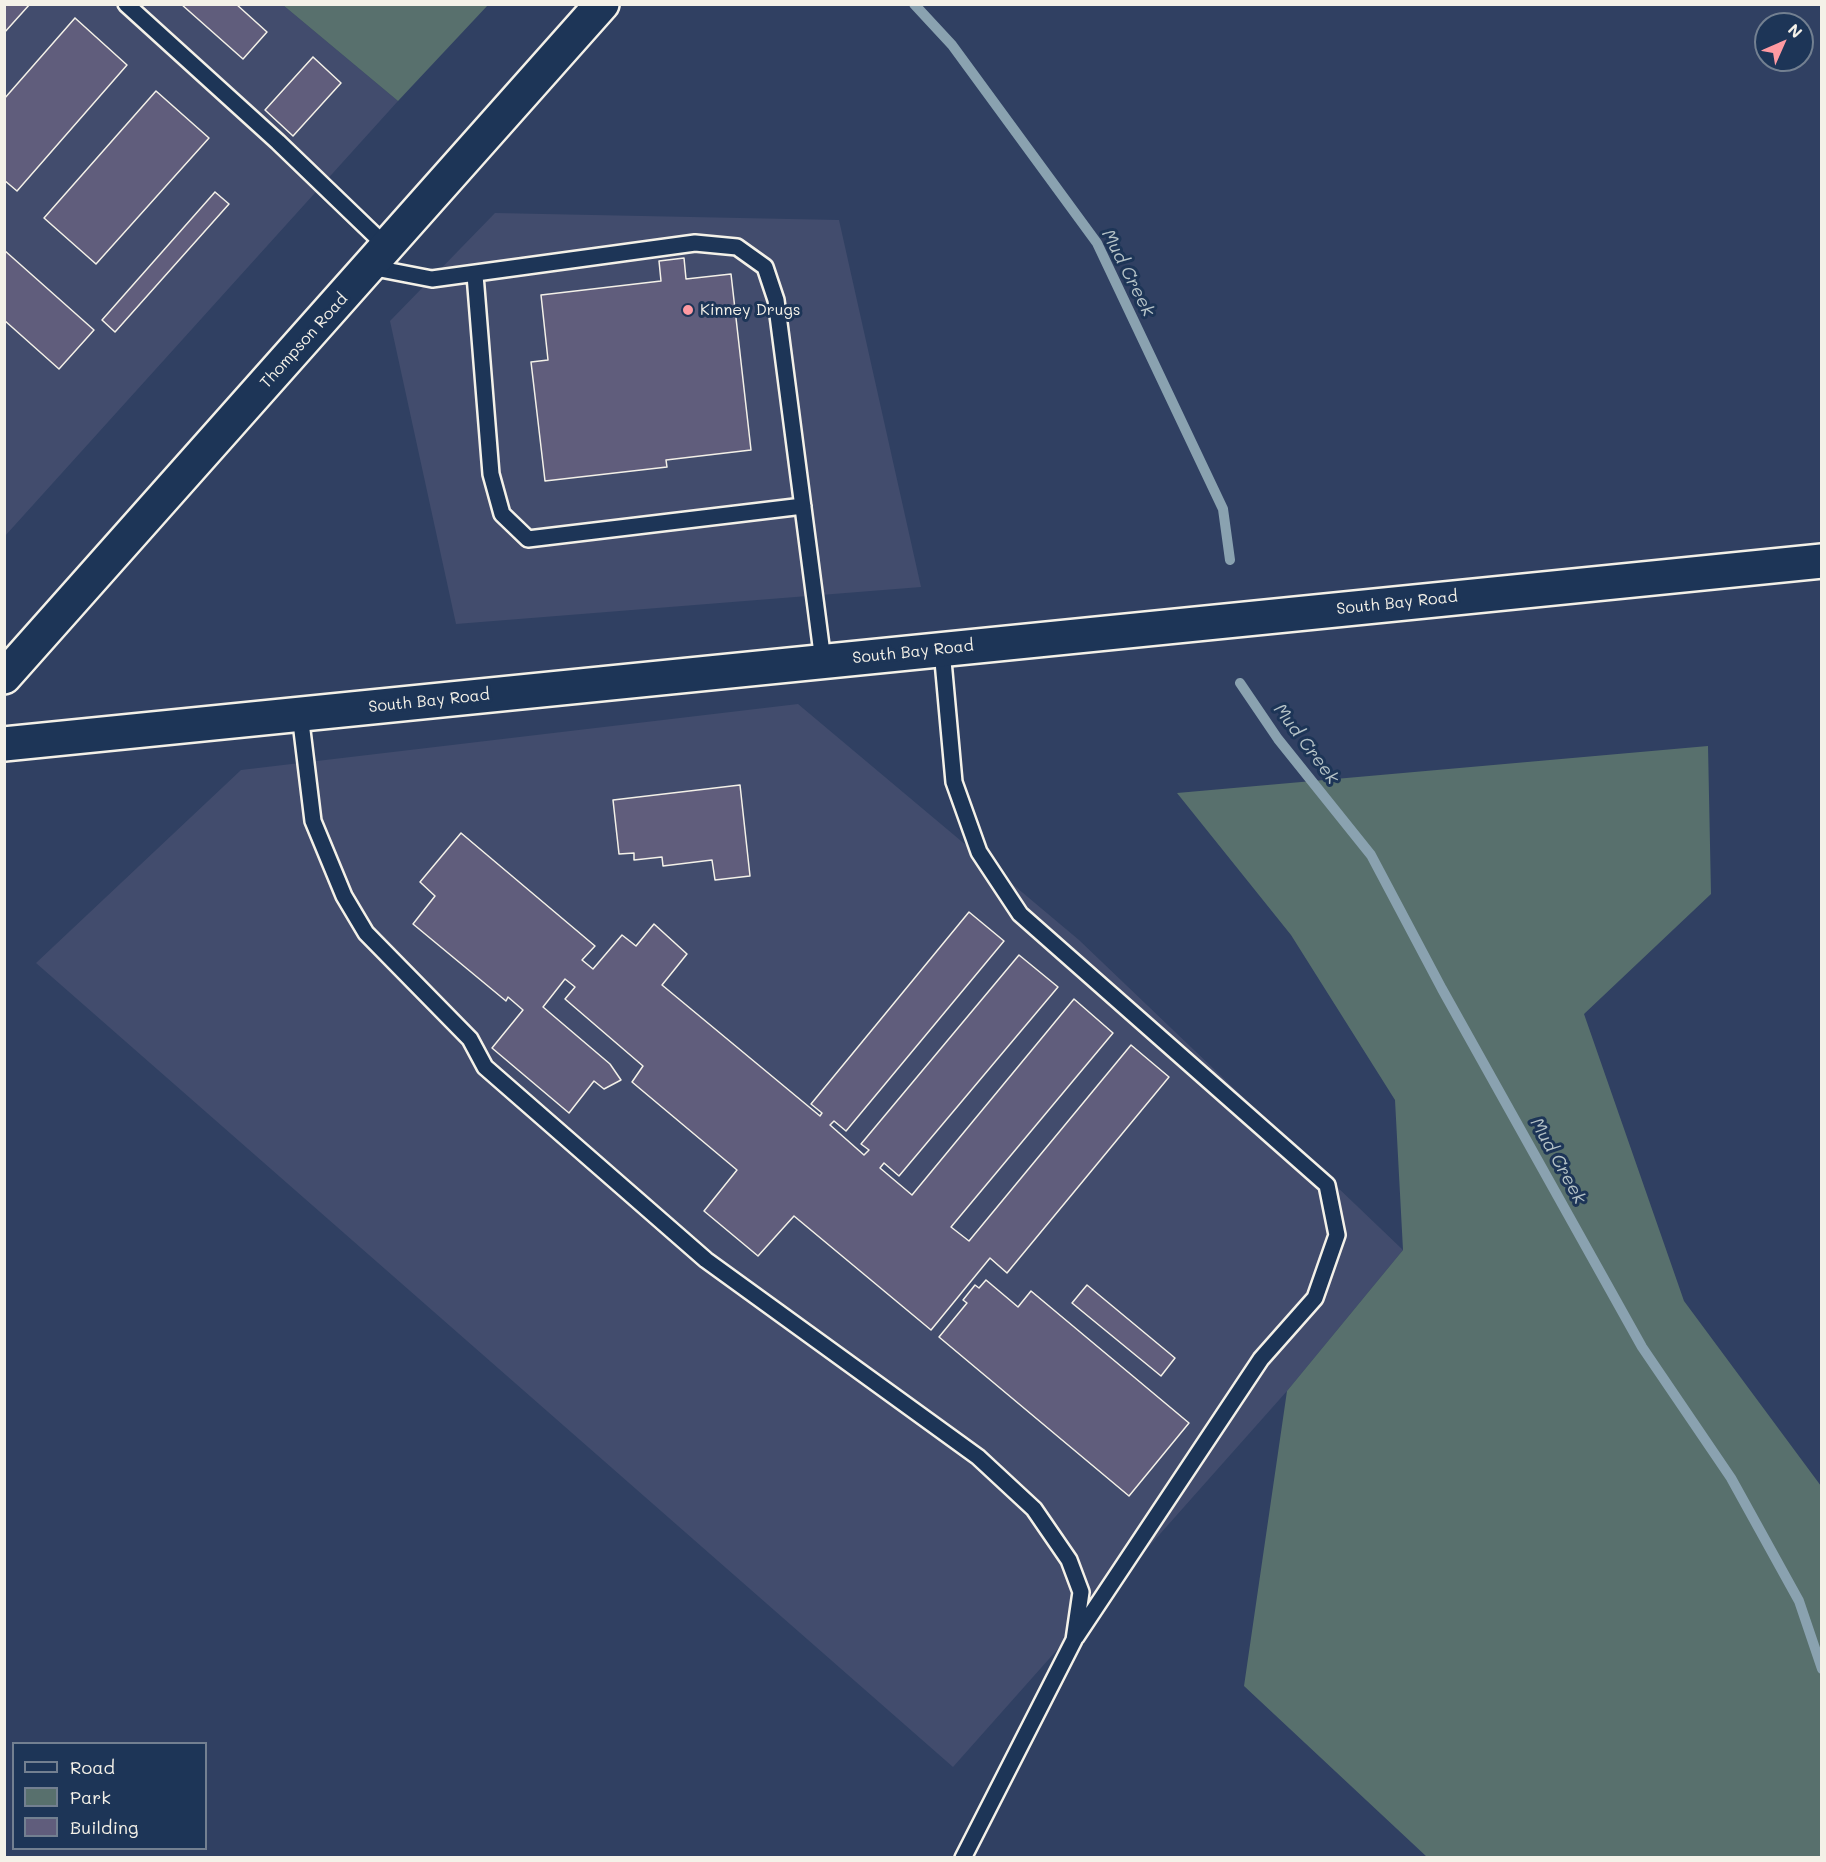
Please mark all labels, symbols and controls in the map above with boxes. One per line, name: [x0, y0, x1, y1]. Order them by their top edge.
north arrow: [1754, 12, 1814, 72]
text: N: [1784, 19, 1807, 42]
water label: Mud Creek: [1097, 226, 1159, 320]
street label: Thompson Road: [256, 290, 352, 392]
place label: Kinney Drugs: [700, 300, 801, 320]
marker: Kinney Drugs: [681, 303, 695, 317]
street label: South Bay Road: [1335, 587, 1459, 619]
street label: South Bay Road: [851, 636, 975, 668]
street label: South Bay Road: [367, 685, 491, 717]
water label: Mud Creek: [1269, 700, 1343, 788]
water label: Mud Creek: [1526, 1114, 1590, 1208]
legend: [12, 1742, 207, 1850]
text: Road: [70, 1755, 115, 1779]
text: Park: [70, 1785, 111, 1809]
text: Building: [70, 1815, 138, 1839]

